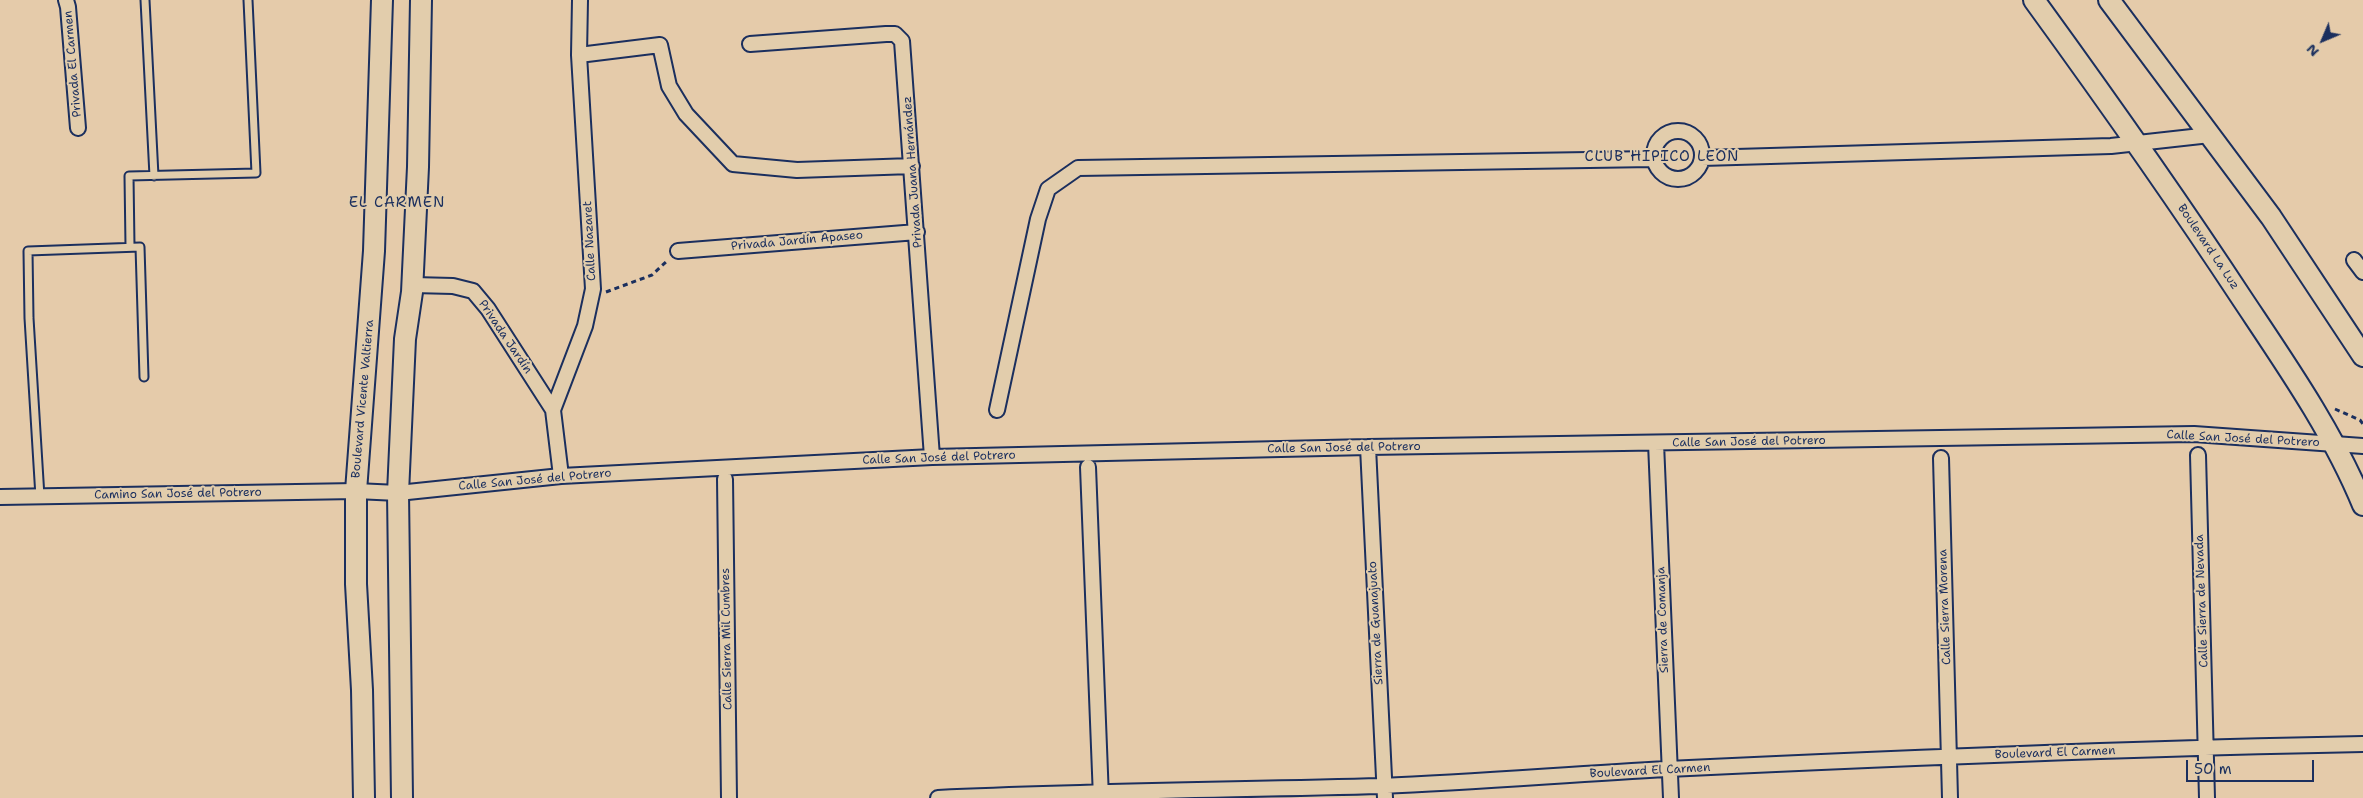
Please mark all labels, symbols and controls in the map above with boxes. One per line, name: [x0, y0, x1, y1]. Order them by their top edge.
street label: Privada El Carmen: [61, 10, 85, 118]
north arrow: [2298, 15, 2348, 65]
text: N: [2302, 40, 2323, 61]
street label: Privada Juana Hernández: [901, 96, 925, 248]
district label: CLUB HIPICO LEON: [1582, 148, 1742, 166]
district label: EL CARMEN: [348, 194, 446, 212]
street label: Calle Nazaret: [581, 201, 599, 281]
street label: Boulevard La Luz: [2174, 202, 2242, 292]
street label: Privada Jardín Apaseo: [730, 228, 864, 254]
street label: Privada Jardín: [475, 297, 535, 377]
street label: Boulevard Vicente Valtierra: [349, 319, 377, 479]
street label: Calle San José del Potrero: [2166, 428, 2320, 450]
street label: Calle San José del Potrero: [1672, 433, 1826, 451]
street label: Calle San José del Potrero: [1267, 439, 1421, 457]
street label: Calle San José del Potrero: [862, 448, 1016, 468]
street label: Calle San José del Potrero: [458, 466, 612, 494]
street label: Camino San José del Potrero: [94, 485, 262, 503]
street label: Calle Sierra de Nevada: [2192, 534, 2212, 668]
street label: Calle Sierra Morena: [1936, 549, 1954, 665]
street label: Sierra de Guanajuato: [1366, 561, 1386, 685]
street label: Sierra de Comanja: [1654, 567, 1672, 673]
street label: Calle Sierra Mil Cumbres: [719, 568, 735, 710]
street label: Boulevard El Carmen: [1994, 744, 2116, 762]
scale bar: [2188, 750, 2316, 782]
text: 50 m: [2194, 759, 2232, 779]
street label: Boulevard El Carmen: [1589, 761, 1711, 781]

